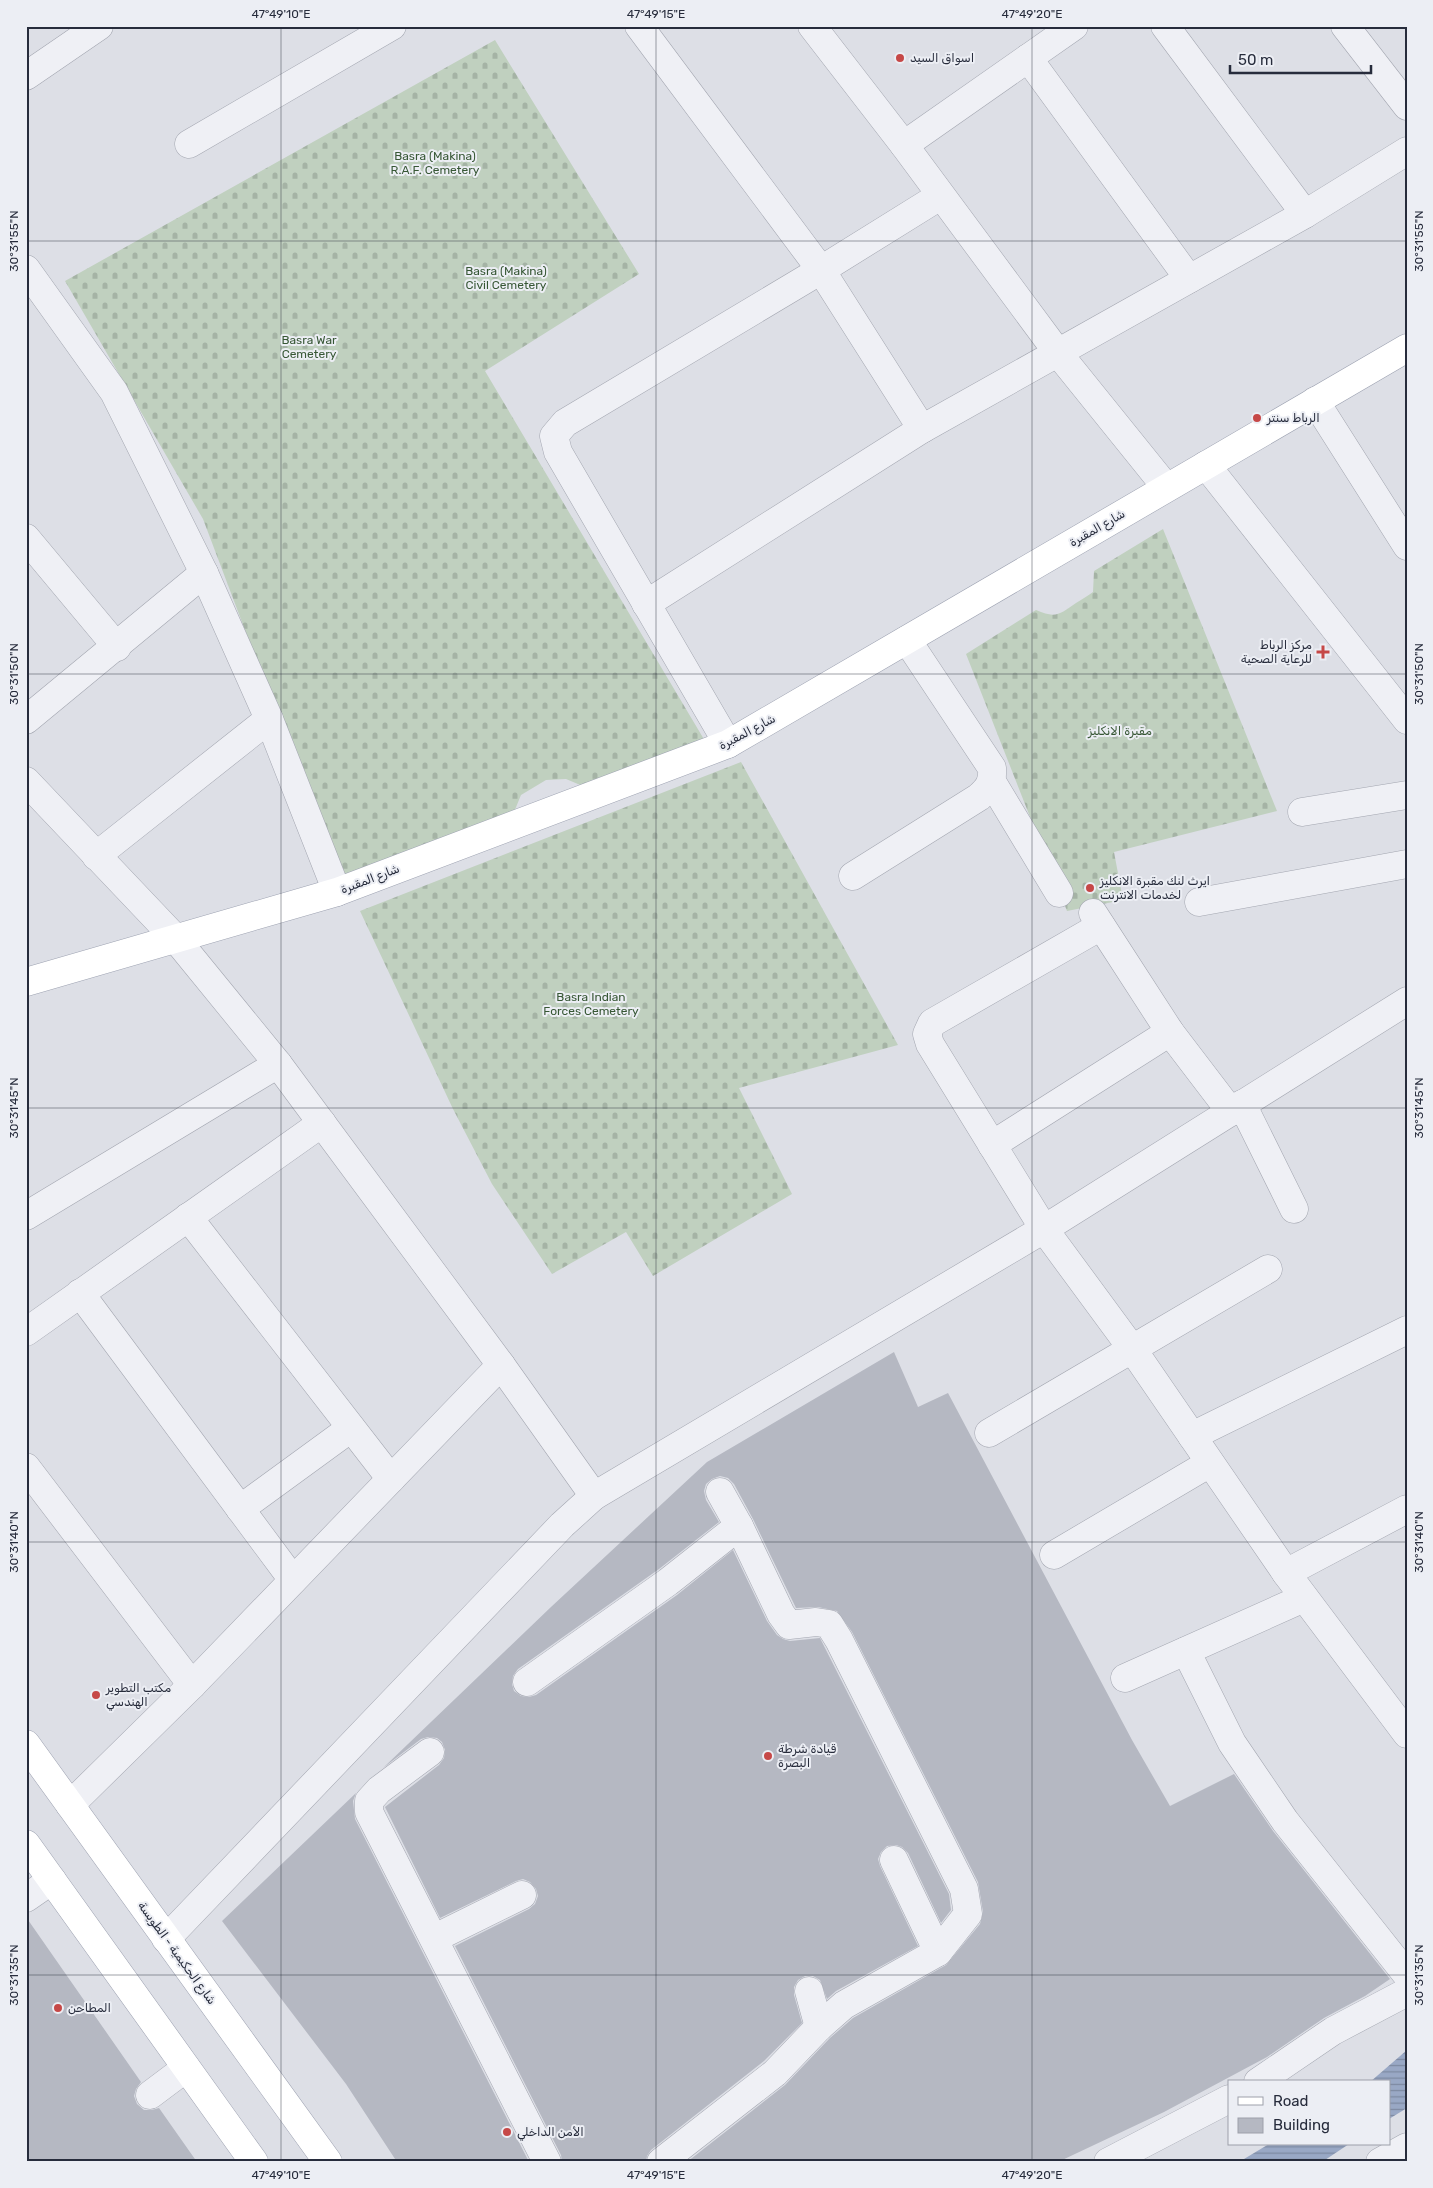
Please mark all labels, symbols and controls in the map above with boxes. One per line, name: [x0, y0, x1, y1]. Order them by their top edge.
text: 47°49'10"E: [251, 7, 311, 21]
text: 47°49'15"E: [627, 7, 685, 21]
text: 47°49'20"E: [1001, 7, 1063, 21]
scale bar: [1230, 42, 1372, 74]
place label: اسواق السيد: [910, 51, 974, 66]
text: 50 m: [1238, 51, 1273, 69]
marker: اسواق السيد: [894, 52, 906, 64]
park label: Basra (Makina) R.A.F. Cemetery: [391, 149, 480, 177]
text: 30°31'55"N: [7, 210, 21, 272]
text: 30°31'55"N: [1412, 210, 1426, 272]
park label: Basra (Makina) Civil Cemetery: [465, 264, 547, 292]
park label: Basra War Cemetery: [281, 333, 337, 361]
place label: الرباط سنتر: [1266, 411, 1320, 426]
marker: الرباط سنتر: [1251, 412, 1263, 424]
street label: شارع المقبرة: [1067, 506, 1128, 551]
place label: مركز الرباط للرعاية الصحية: [1241, 638, 1312, 667]
text: 30°31'50"N: [7, 643, 21, 705]
text: 30°31'50"N: [1412, 643, 1426, 705]
marker: مركز الرباط للرعاية الصحية: [1316, 645, 1330, 659]
street label: شارع المقبرة: [716, 711, 779, 754]
park label: مقبرة الانكليز: [1087, 724, 1152, 739]
street label: شارع المقبرة: [339, 861, 402, 898]
place label: ايرث لنك مقبرة الانكليز لخدمات الانترنت: [1099, 874, 1210, 903]
marker: ايرث لنك مقبرة الانكليز لخدمات الانترنت: [1084, 882, 1096, 894]
park label: Basra Indian Forces Cemetery: [543, 990, 639, 1018]
text: 30°31'45"N: [7, 1077, 21, 1139]
text: 30°31'45"N: [1412, 1077, 1426, 1139]
text: 30°31'40"N: [7, 1511, 21, 1573]
text: 30°31'40"N: [1412, 1511, 1426, 1573]
place label: مكتب التطوير الهندسي: [105, 1681, 171, 1711]
marker: مكتب التطوير الهندسي: [90, 1689, 102, 1701]
place label: قيادة شرطة البصرة: [778, 1742, 837, 1771]
marker: قيادة شرطة البصرة: [762, 1750, 774, 1762]
street label: شارع الحكيمية - الطويسة: [133, 1899, 219, 2008]
text: 30°31'35"N: [7, 1944, 21, 2006]
text: 30°31'35"N: [1412, 1944, 1426, 2006]
place label: المطاحن: [68, 2001, 111, 2015]
marker: المطاحن: [52, 2002, 64, 2014]
legend: [1228, 2080, 1390, 2146]
text: Road: [1273, 2092, 1309, 2110]
text: Building: [1273, 2116, 1330, 2134]
place label: الأمن الداخلي: [517, 2125, 584, 2141]
marker: الأمن الداخلي: [501, 2126, 513, 2138]
text: 47°49'10"E: [251, 2168, 311, 2182]
text: 47°49'15"E: [627, 2168, 685, 2182]
text: 47°49'20"E: [1001, 2168, 1063, 2182]

